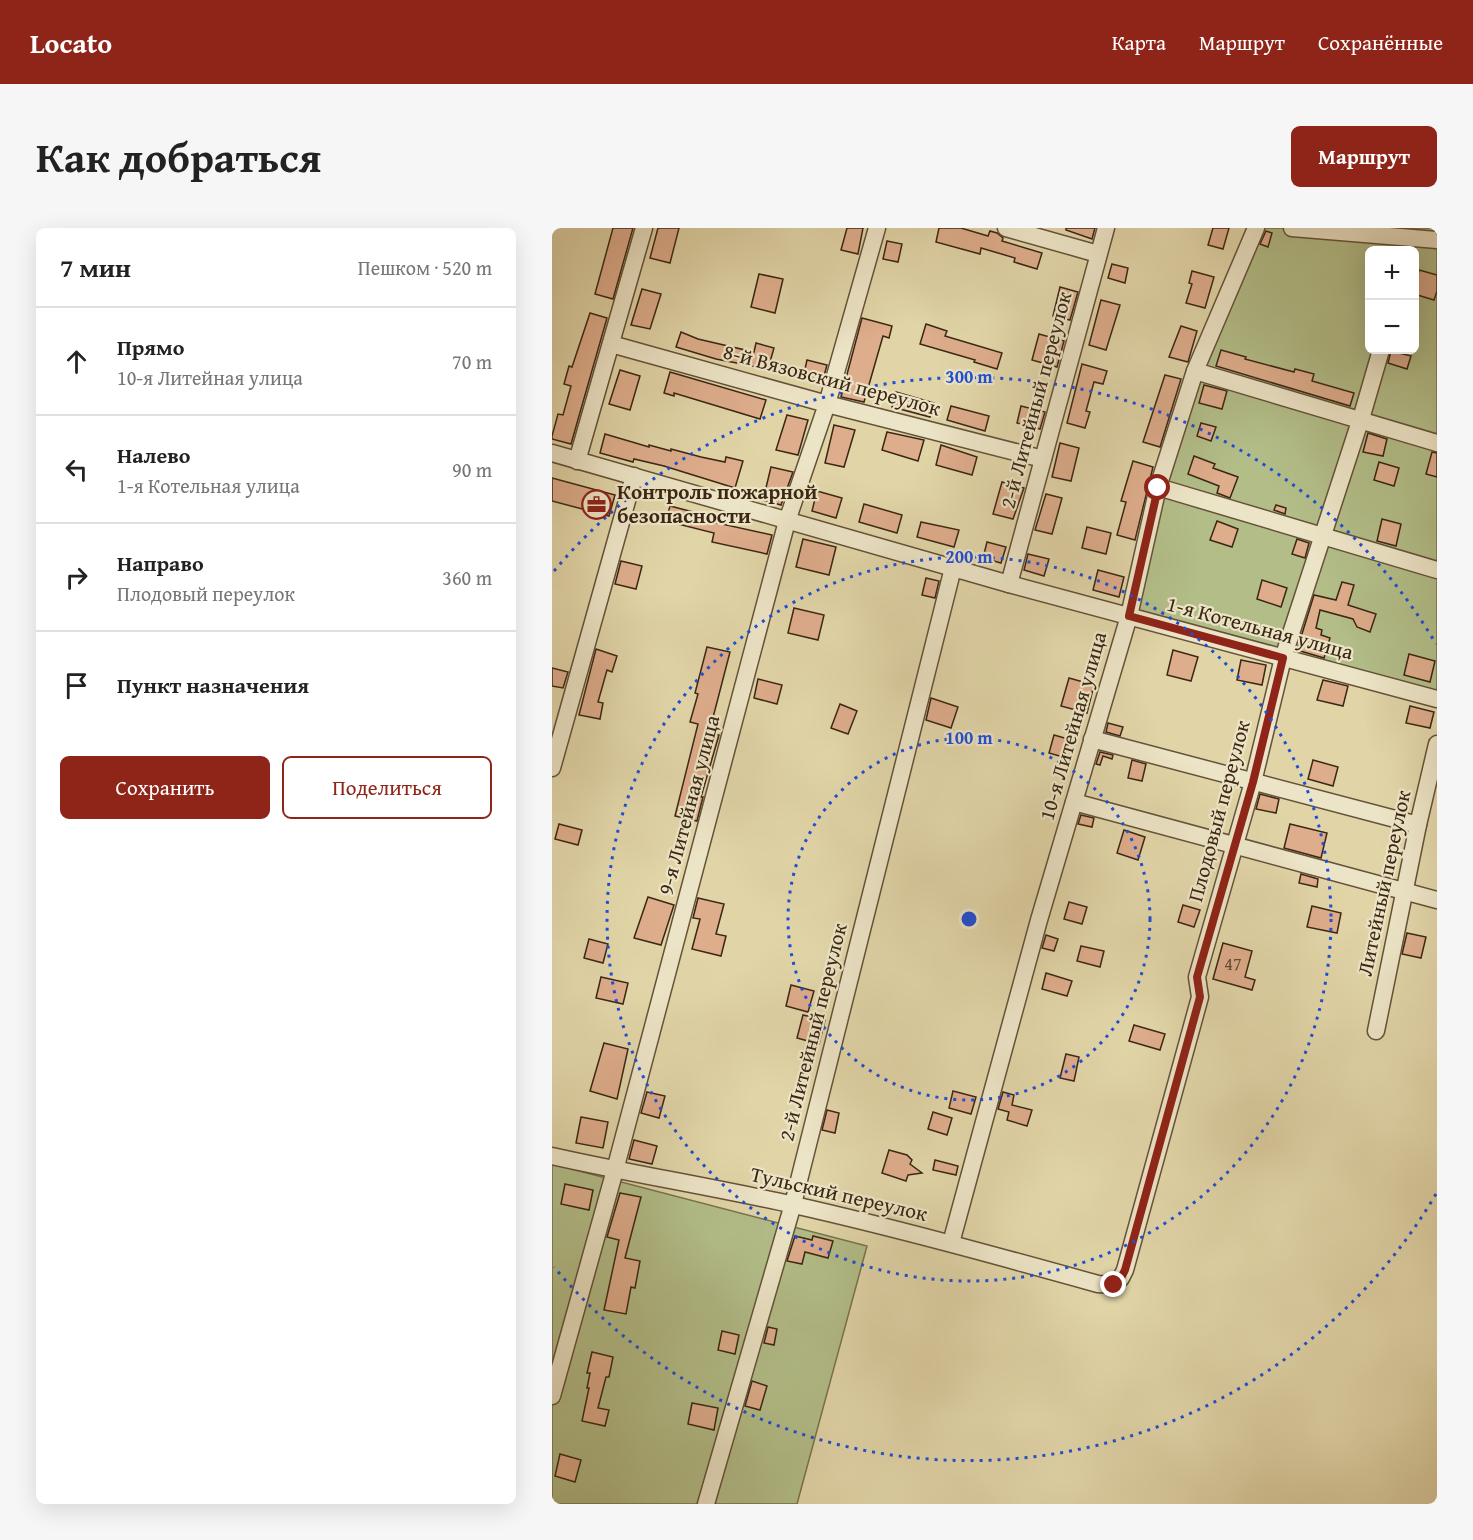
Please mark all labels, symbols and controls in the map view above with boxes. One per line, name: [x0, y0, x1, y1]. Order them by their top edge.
text: Locato: [30, 22, 112, 63]
text: Карта: [1112, 27, 1166, 58]
text: Маршрут: [1199, 27, 1285, 58]
text: Сохранённые: [1318, 27, 1443, 58]
text: Как добраться: [36, 126, 321, 187]
button: Маршрут: [1291, 126, 1437, 187]
map controls: [1365, 246, 1419, 354]
button: +: [1365, 246, 1419, 300]
text: 7 мин: [60, 248, 131, 287]
text: Пешком · 520 m: [358, 253, 492, 282]
street label: 2-й Литейный переулок: [992, 288, 1079, 512]
button: −: [1365, 300, 1419, 354]
text: Прямо: [117, 331, 184, 363]
street label: 8-й Вязовский переулок: [720, 336, 944, 423]
icon: ahead: [60, 345, 93, 378]
text: 70 m: [452, 347, 492, 376]
text: 10-я Литейная улица: [117, 363, 303, 392]
text: 300 m: [945, 363, 993, 390]
text: Налево: [117, 439, 190, 471]
icon: left: [60, 453, 93, 486]
text: 90 m: [452, 455, 492, 484]
text: 1-я Котельная улица: [117, 471, 300, 500]
route start: [1144, 474, 1170, 500]
place label: Контроль пожарной безопасности: [617, 476, 817, 531]
office icon: Контроль пожарной безопасности: [580, 488, 612, 520]
text: 200 m: [945, 543, 993, 570]
text: Направо: [117, 547, 204, 579]
icon: right: [60, 561, 93, 594]
text: 360 m: [442, 563, 492, 592]
text: Плодовый переулок: [117, 579, 295, 608]
street label: 1-я Котельная улица: [1163, 588, 1357, 667]
street label: 10-я Литейная улица: [1031, 628, 1114, 824]
icon: arrive: [60, 669, 93, 702]
text: Пункт назначения: [117, 669, 309, 701]
street label: 9-я Литейная улица: [650, 712, 727, 898]
street label: Плодовый переулок: [1179, 717, 1258, 905]
text: 100 m: [945, 724, 993, 751]
button: Сохранить: [60, 756, 270, 819]
button: Поделиться: [282, 756, 492, 819]
street label: Литейный переулок: [1349, 787, 1418, 979]
centre of rings: [959, 909, 979, 929]
street label: 2-й Литейный переулок: [770, 920, 855, 1144]
house number: 47: [1224, 950, 1242, 977]
street label: Тульский переулок: [748, 1158, 931, 1229]
route end: [1100, 1271, 1126, 1297]

